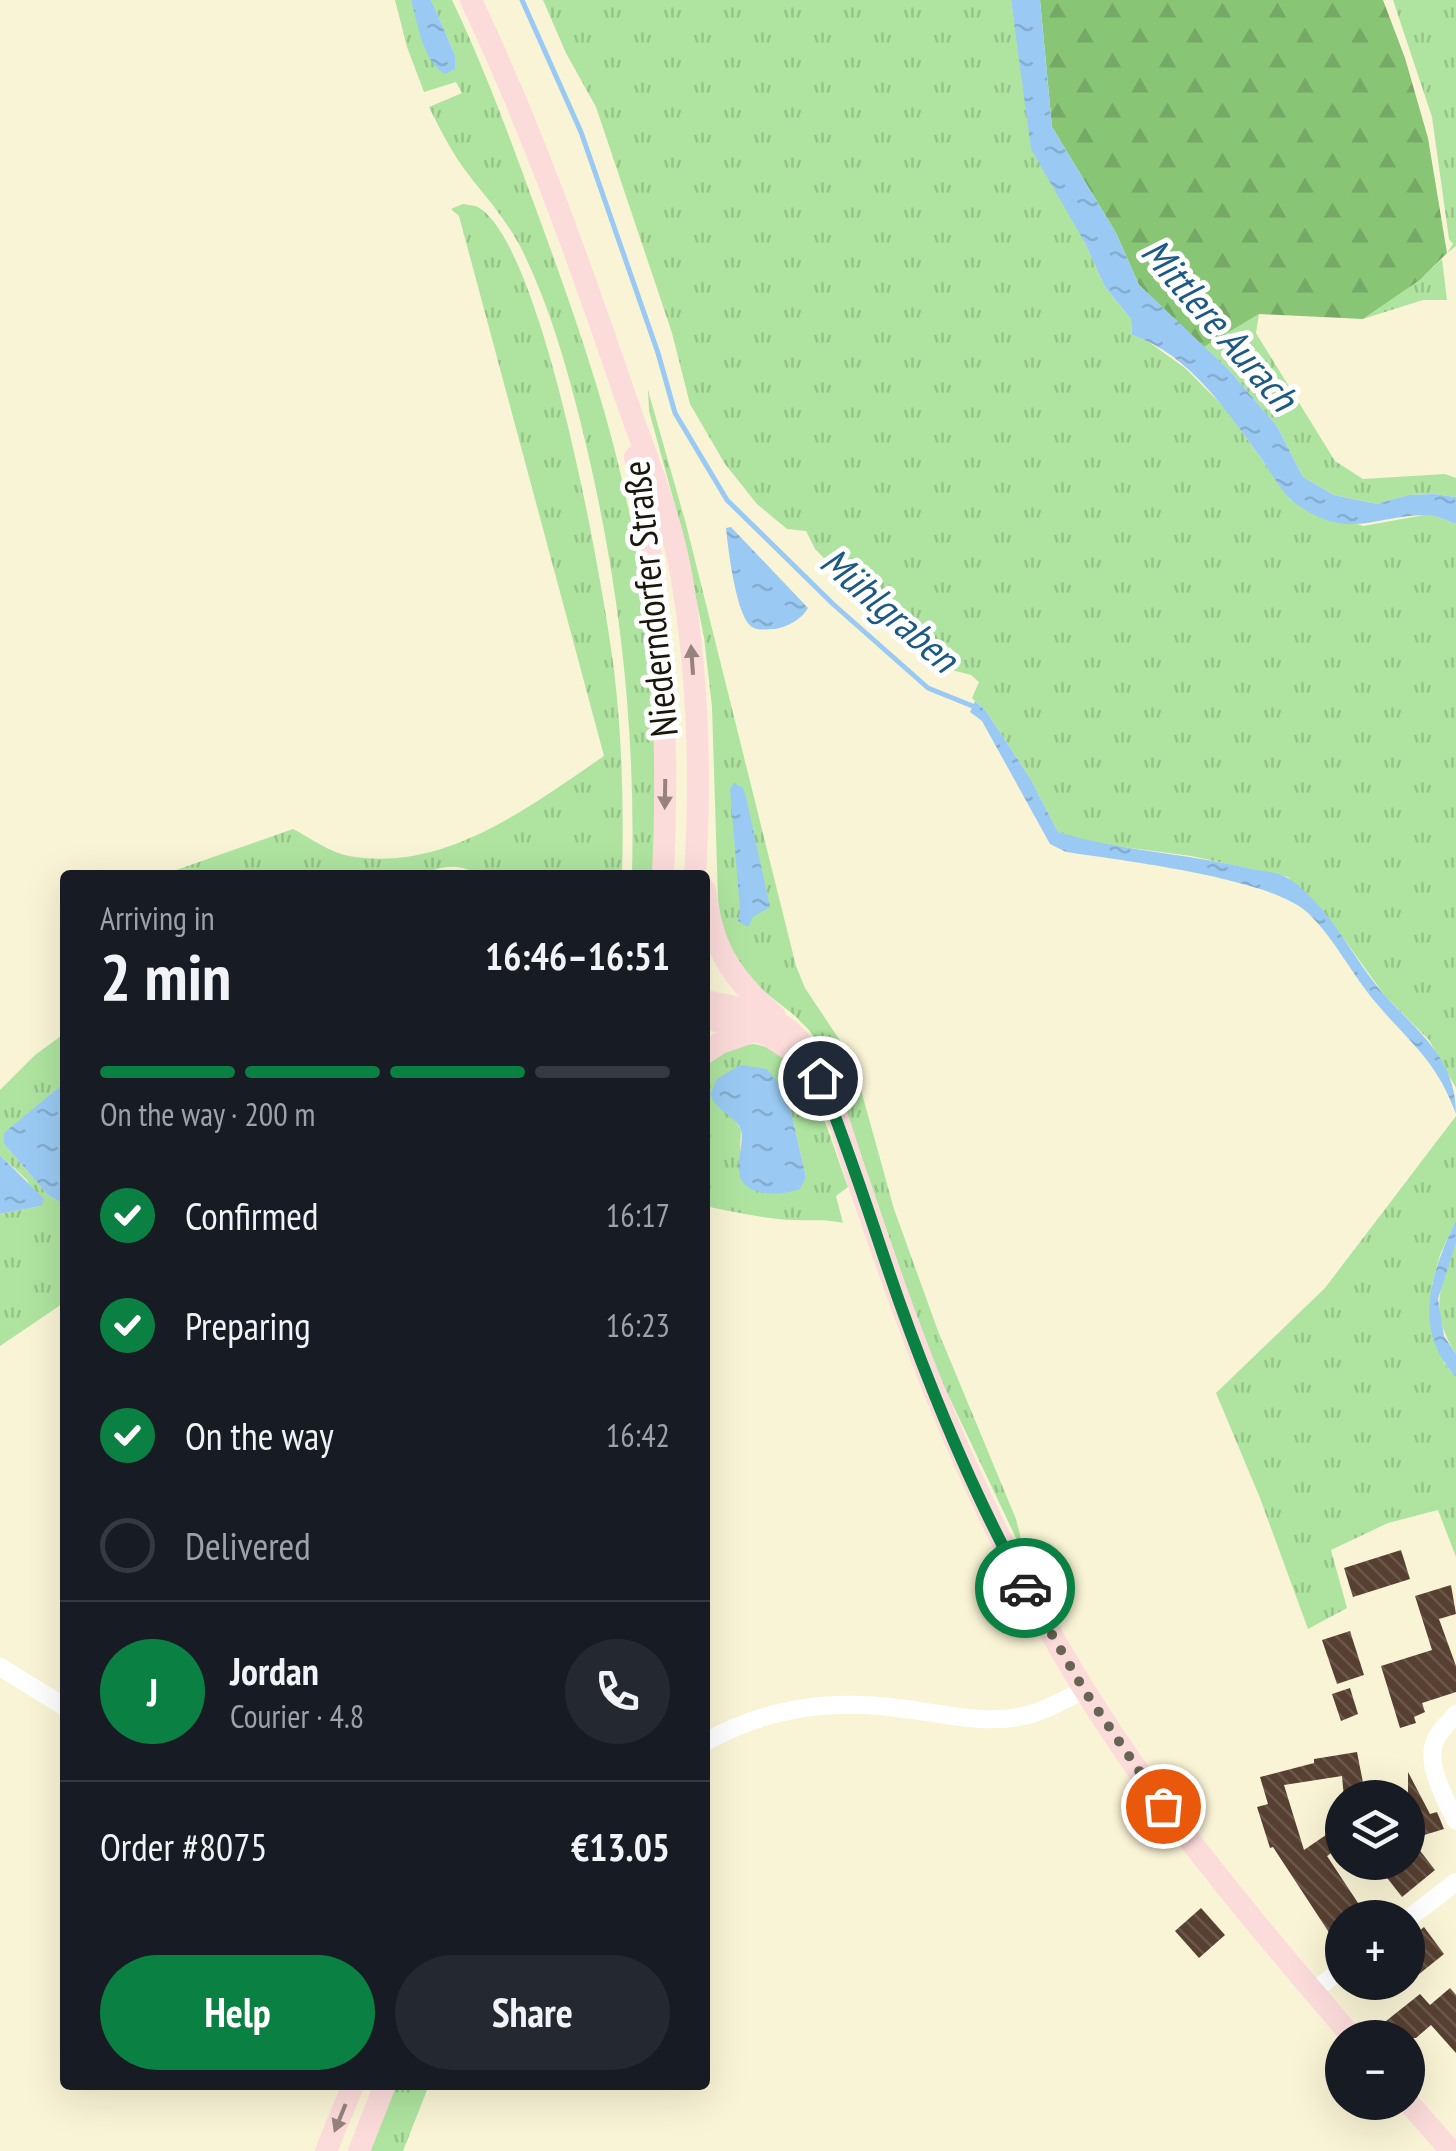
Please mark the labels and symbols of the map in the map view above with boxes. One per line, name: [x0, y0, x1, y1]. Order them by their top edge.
water label: Mittlere Aurach: [1131, 227, 1311, 423]
street label: Niederndorfer Straße: [610, 459, 688, 739]
water label: Mühlgraben: [811, 535, 971, 684]
one-way arrow: [684, 643, 700, 675]
one-way arrow: [657, 779, 673, 811]
pin: [778, 1036, 863, 1121]
courier: [975, 1538, 1075, 1638]
pin: [1121, 1764, 1206, 1849]
one-way arrow: [331, 2103, 347, 2133]

